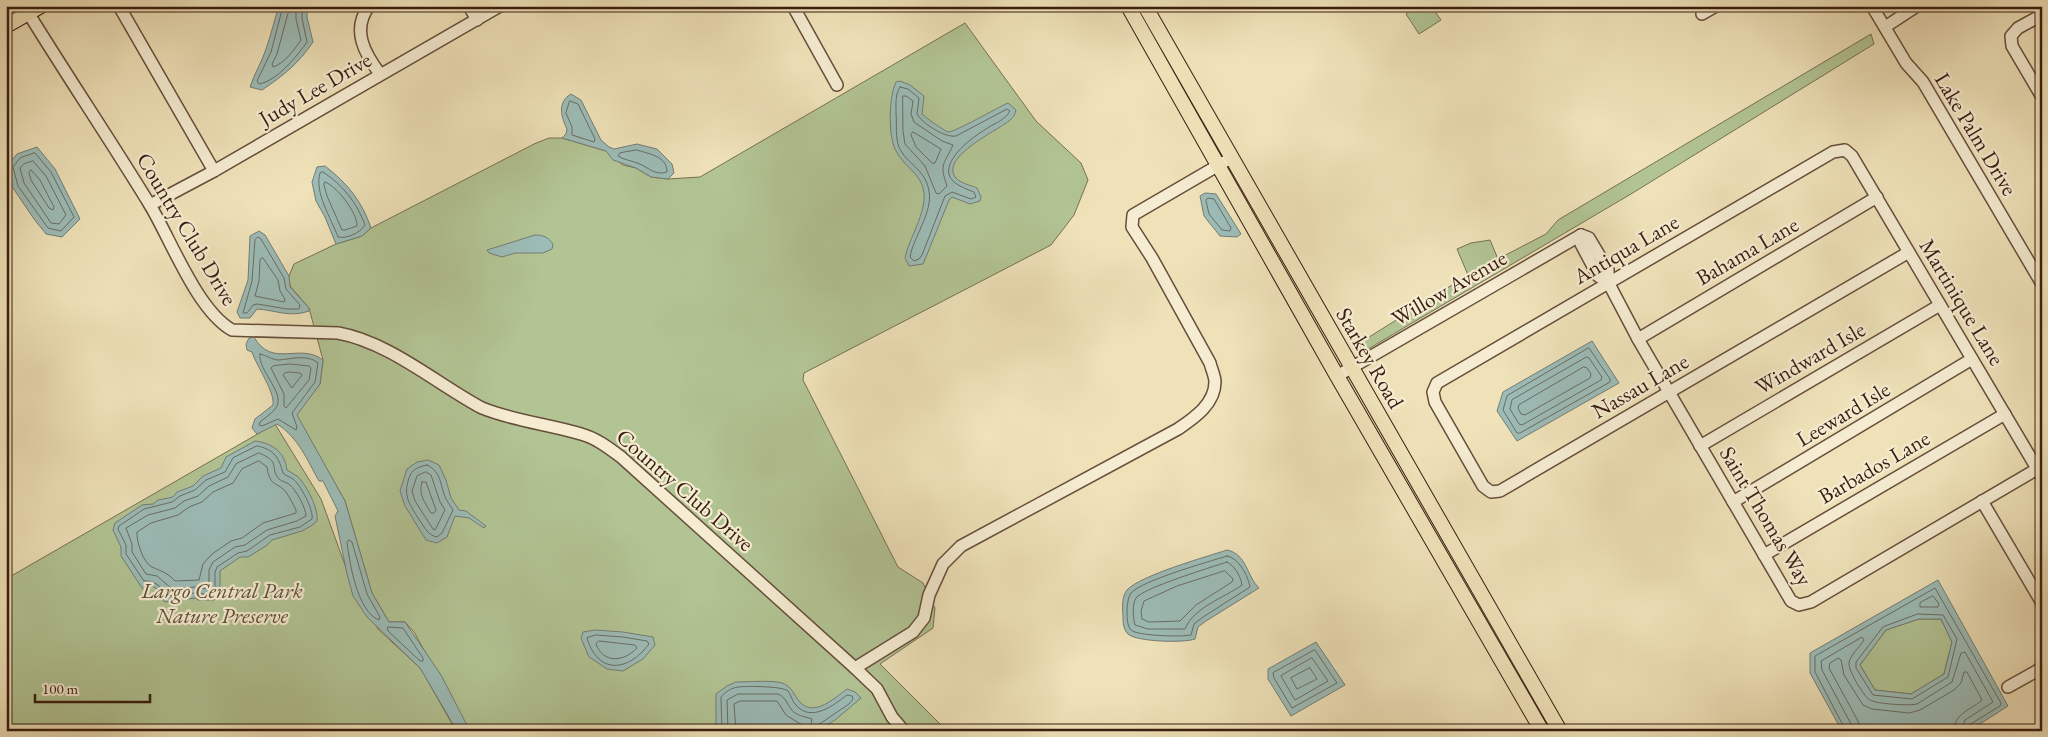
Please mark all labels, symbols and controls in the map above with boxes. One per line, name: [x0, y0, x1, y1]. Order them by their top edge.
street label: Judy Lee Drive: [252, 45, 377, 134]
street label: Lake Palm Drive: [1928, 67, 2024, 201]
street label: Country Club Drive: [130, 147, 244, 311]
street label: Antiqua Lane: [1567, 207, 1684, 291]
street label: Bahama Lane: [1690, 210, 1804, 292]
street label: Martinique Lane: [1913, 233, 2011, 371]
street label: Willow Avenue: [1386, 243, 1512, 333]
street label: Starkey Road: [1329, 302, 1411, 415]
street label: Windward Isle: [1750, 315, 1871, 401]
street label: Nassau Lane: [1586, 346, 1694, 425]
street label: Leeward Isle: [1791, 374, 1896, 453]
street label: Country Club Drive: [610, 422, 760, 558]
street label: Barbados Lane: [1813, 423, 1935, 511]
street label: Saint Thomas Way: [1713, 441, 1819, 591]
park label: Largo Central Park Nature Preserve: [140, 576, 303, 630]
scale bar: [35, 672, 150, 704]
text: 100 m: [42, 679, 79, 698]

